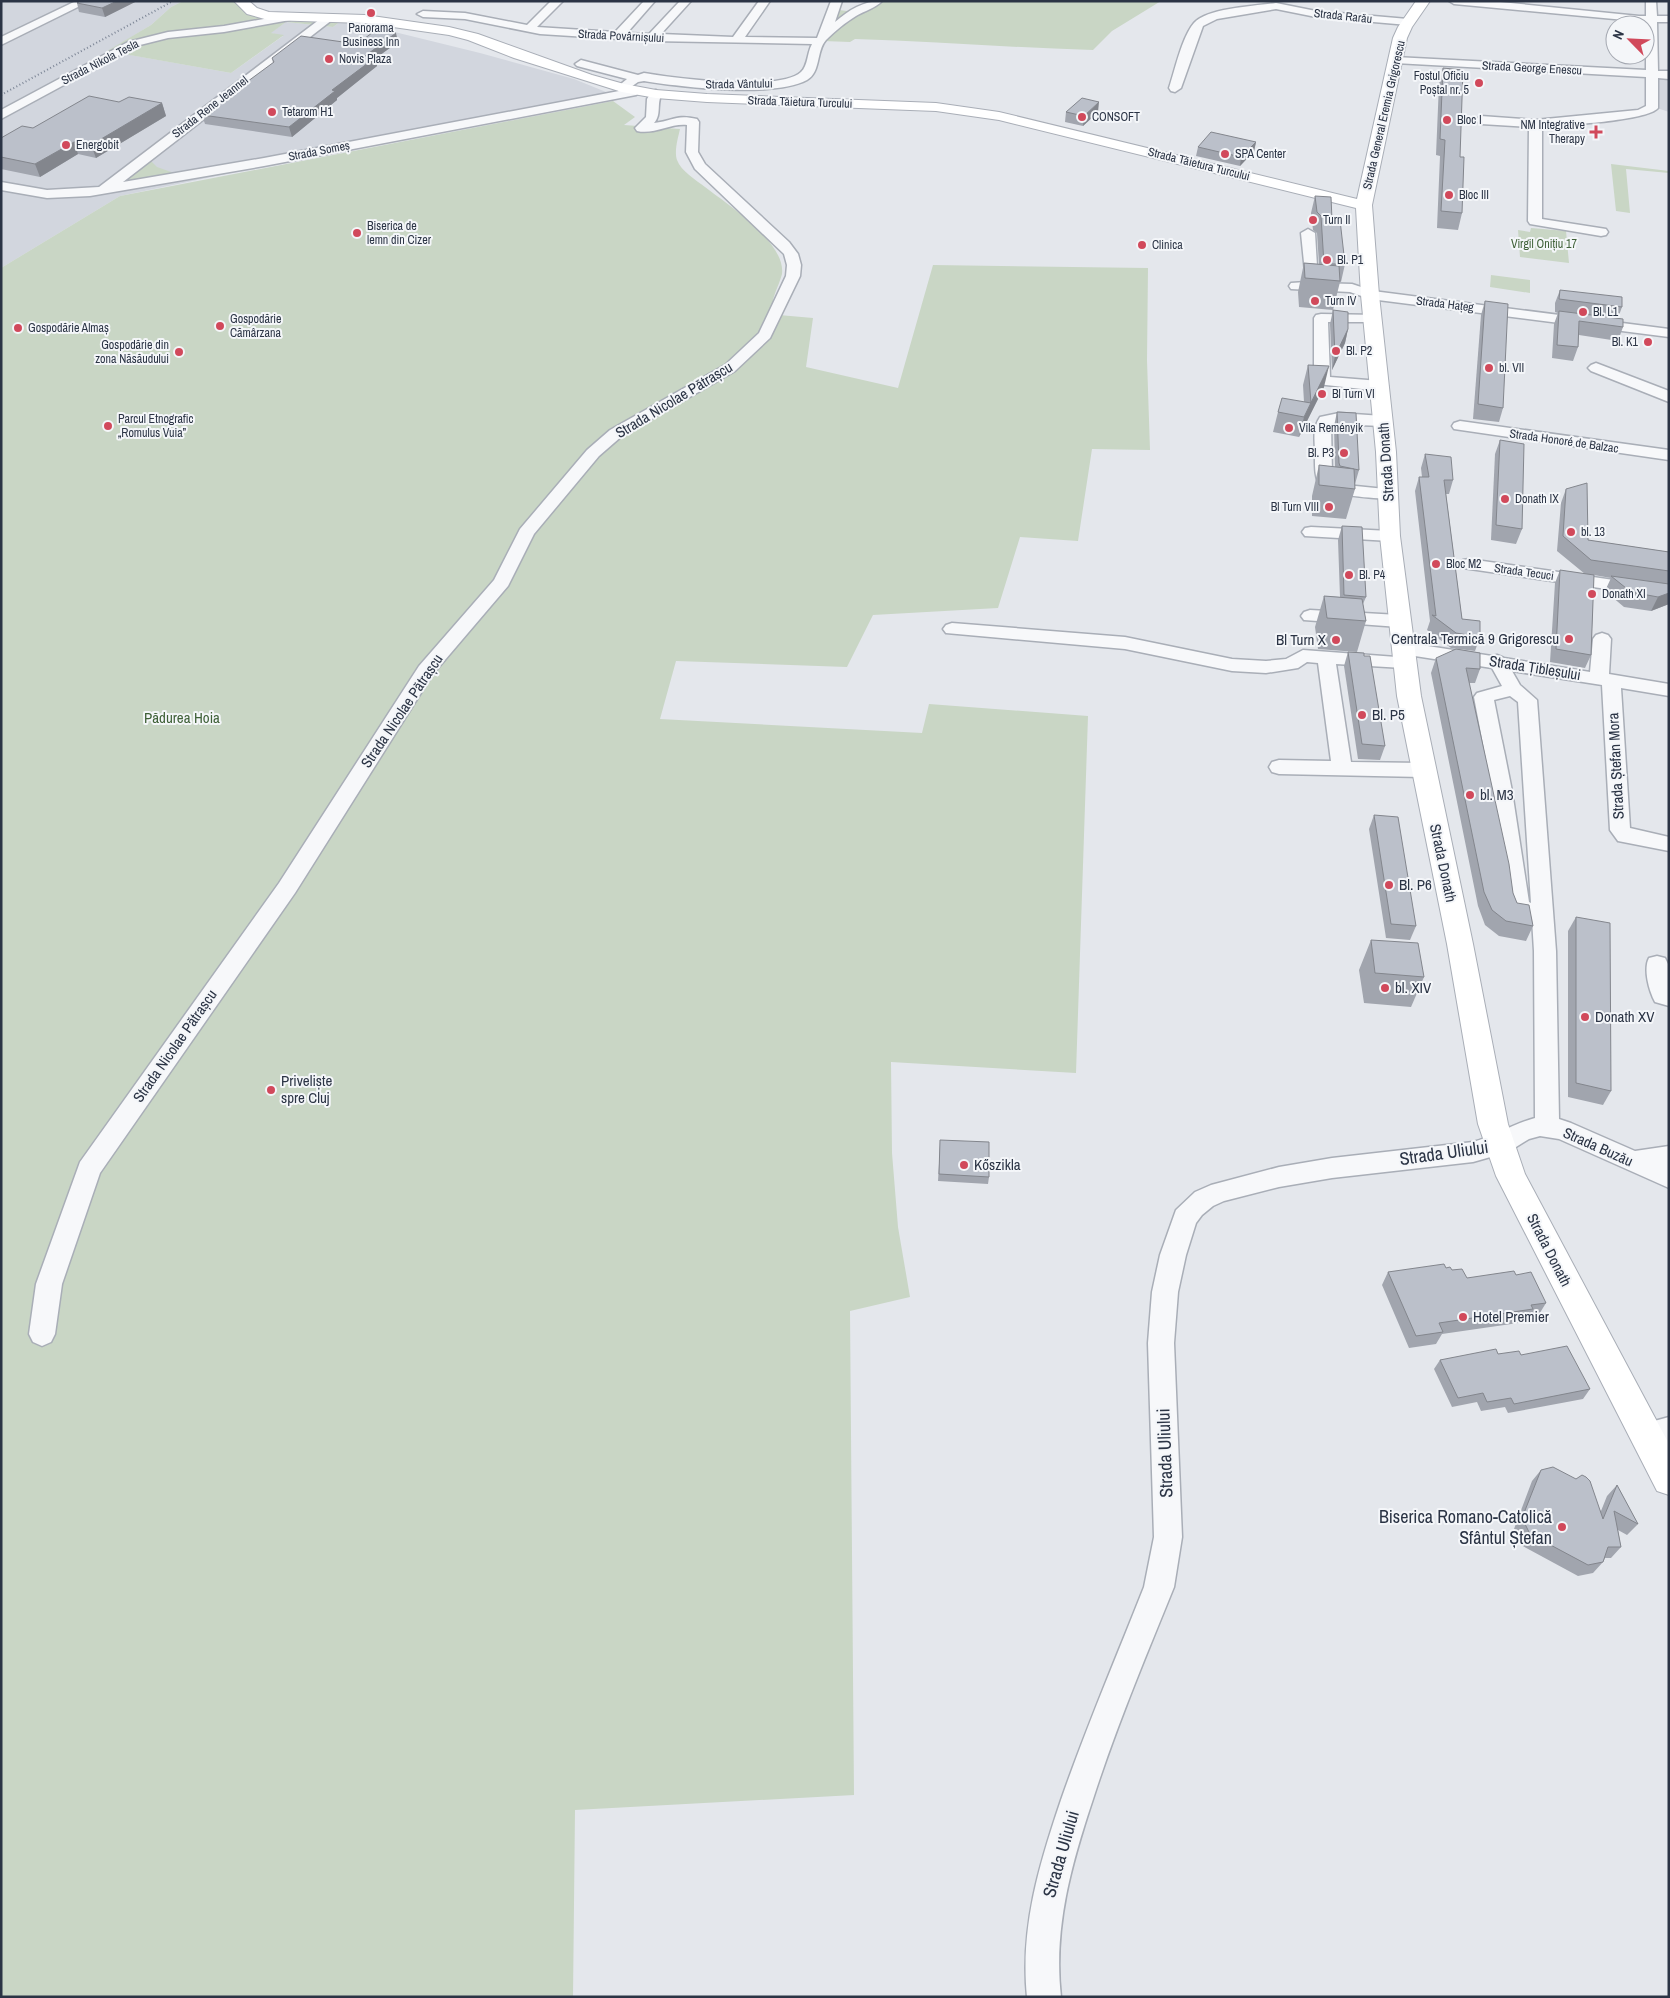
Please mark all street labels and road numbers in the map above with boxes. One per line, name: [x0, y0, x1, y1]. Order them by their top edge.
street label: Strada Rarău: [1313, 5, 1373, 27]
street label: Strada Povârnișului: [577, 26, 665, 46]
street label: Strada Nikola Tesla: [58, 35, 142, 88]
street label: Strada General Eremia Grigorescu: [1359, 39, 1409, 191]
street label: Strada George Enescu: [1482, 57, 1582, 79]
street label: Strada Rene Jeannel: [169, 72, 251, 142]
street label: Strada Vântului: [705, 75, 773, 93]
street label: Strada Tăietura Turcului: [747, 92, 853, 112]
street label: Strada Someș: [287, 137, 351, 165]
street label: Strada Tăietura Turcului: [1146, 144, 1252, 184]
street label: Strada Hațeg: [1415, 293, 1475, 316]
street label: Strada Nicolae Pătrașcu: [611, 356, 736, 443]
street label: Strada Donath: [1372, 422, 1399, 502]
street label: Strada Honoré de Balzac: [1508, 425, 1620, 457]
street label: Strada Tecuci: [1493, 560, 1555, 584]
street label: Strada Nicolae Pătrașcu: [356, 650, 448, 772]
street label: Strada Țibleșului: [1488, 650, 1582, 685]
street label: Strada Ștefan Mora: [1602, 712, 1629, 820]
street label: Strada Donath: [1425, 822, 1462, 904]
street label: Strada Nicolae Pătrașcu: [128, 985, 221, 1106]
street label: Strada Buzău: [1560, 1122, 1637, 1171]
street label: Strada Uliului: [1398, 1134, 1490, 1171]
street label: Strada Donath: [1522, 1210, 1577, 1290]
street label: Strada Uliului: [1150, 1408, 1179, 1498]
street label: Strada Uliului: [1036, 1807, 1085, 1900]

